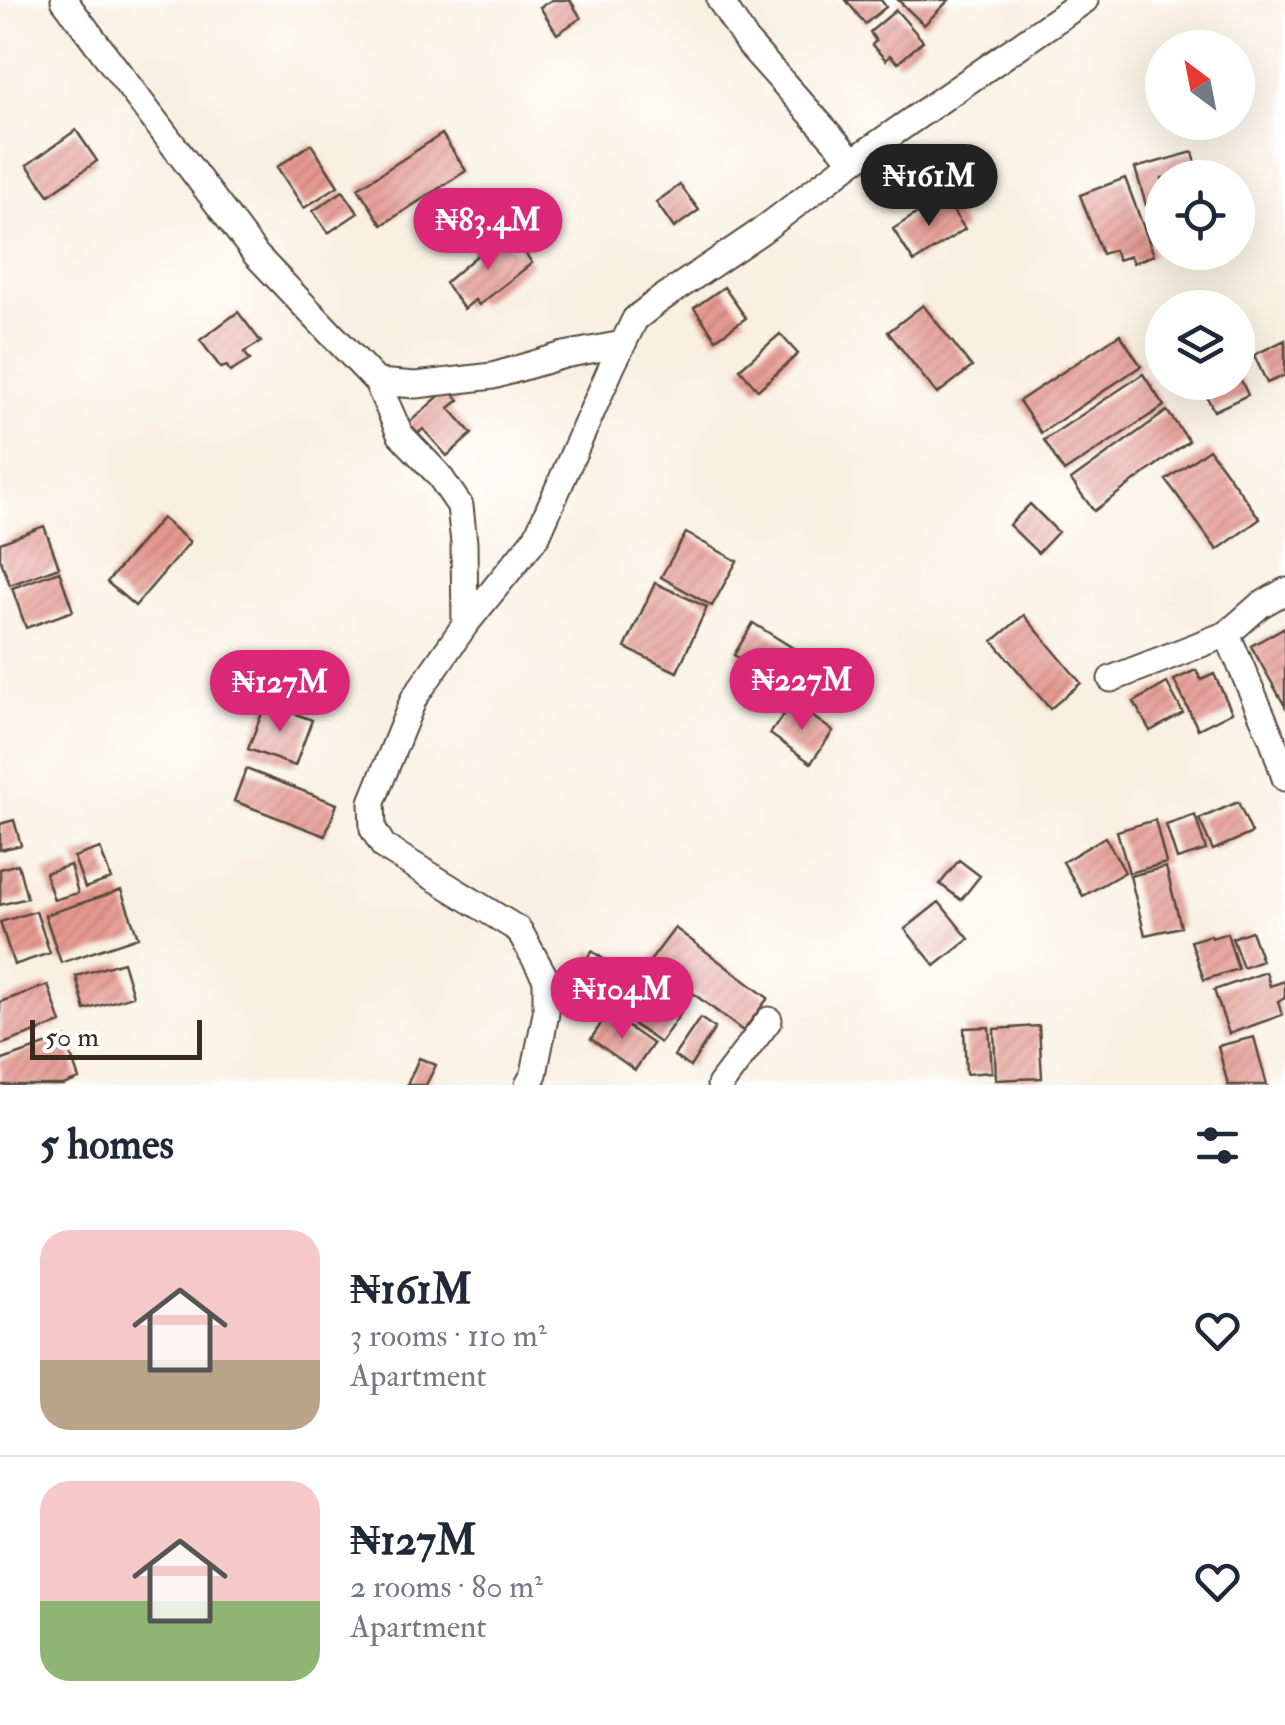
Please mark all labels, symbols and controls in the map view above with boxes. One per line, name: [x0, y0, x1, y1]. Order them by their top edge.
north arrow: [1145, 30, 1255, 140]
map controls: [1145, 30, 1255, 400]
pin: ₦161M: [859, 144, 999, 229]
text: ₦161M: [883, 156, 975, 196]
button: locate: [1145, 160, 1255, 270]
pin: ₦83.4M: [407, 188, 569, 273]
text: ₦83.4M: [435, 200, 541, 240]
button: layers: [1145, 290, 1255, 400]
pin: ₦227M: [732, 648, 872, 733]
pin: ₦127M: [210, 650, 350, 735]
text: ₦227M: [751, 660, 853, 700]
text: ₦127M: [232, 662, 328, 702]
pin: ₦104M: [552, 957, 692, 1042]
text: ₦104M: [573, 969, 671, 1009]
scale bar: [30, 1015, 202, 1060]
text: 50 m: [45, 1020, 99, 1055]
icon: filters: [1190, 1118, 1245, 1173]
text: 5 homes: [40, 1119, 174, 1171]
text: ₦161M: [350, 1264, 472, 1316]
icon: home: [120, 1270, 240, 1390]
icon: heart: [1190, 1303, 1245, 1358]
text: 3 rooms · 110 m²: [350, 1316, 547, 1356]
text: Apartment: [350, 1356, 487, 1396]
text: ₦127M: [350, 1515, 476, 1567]
icon: home: [120, 1521, 240, 1641]
icon: heart: [1190, 1554, 1245, 1609]
text: 2 rooms · 80 m²: [350, 1567, 543, 1607]
text: Apartment: [350, 1607, 487, 1647]

